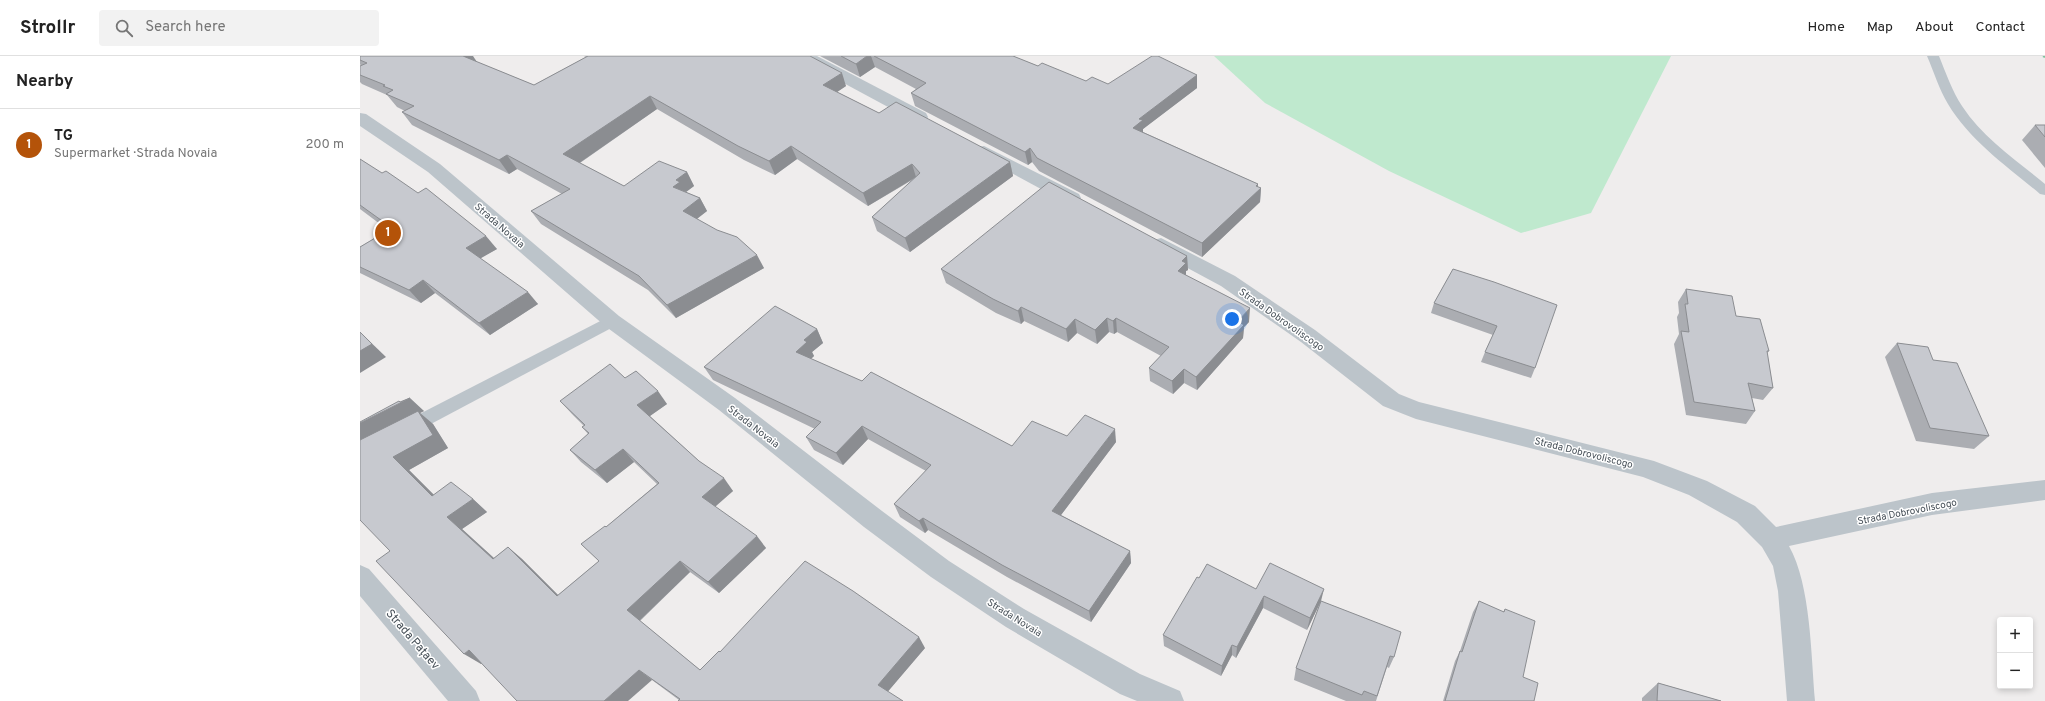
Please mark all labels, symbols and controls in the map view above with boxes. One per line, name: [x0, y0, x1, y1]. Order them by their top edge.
search box: [99, 10, 379, 46]
text: Strollr: [20, 16, 75, 40]
icon: search: [113, 17, 135, 39]
text: Search here: [145, 18, 225, 37]
text: Home: [1808, 19, 1845, 36]
text: Map: [1867, 19, 1893, 36]
text: About: [1915, 19, 1954, 36]
text: Contact: [1976, 19, 2025, 36]
text: Nearby: [16, 71, 73, 93]
text: TG: [54, 127, 73, 146]
text: 1: [26, 137, 32, 153]
text: 200 m: [305, 137, 344, 153]
text: Supermarket · Strada Novaia: [54, 146, 217, 162]
street label: Strada Novaia: [471, 201, 527, 251]
pin: 1: [375, 218, 401, 248]
street label: Strada Dobrovoliscogo: [1236, 286, 1327, 355]
your location: [1222, 309, 1242, 329]
street label: Strada Novaia: [725, 403, 782, 451]
street label: Strada Dobrovoliscogo: [1533, 435, 1635, 472]
street label: Strada Dobrovoliscogo: [1856, 496, 1959, 528]
street label: Strada Novaia: [984, 596, 1044, 640]
street label: Strada Pațaev: [382, 606, 443, 673]
map controls: [1997, 617, 2033, 689]
button: +: [1997, 617, 2033, 653]
button: −: [1997, 653, 2033, 689]

